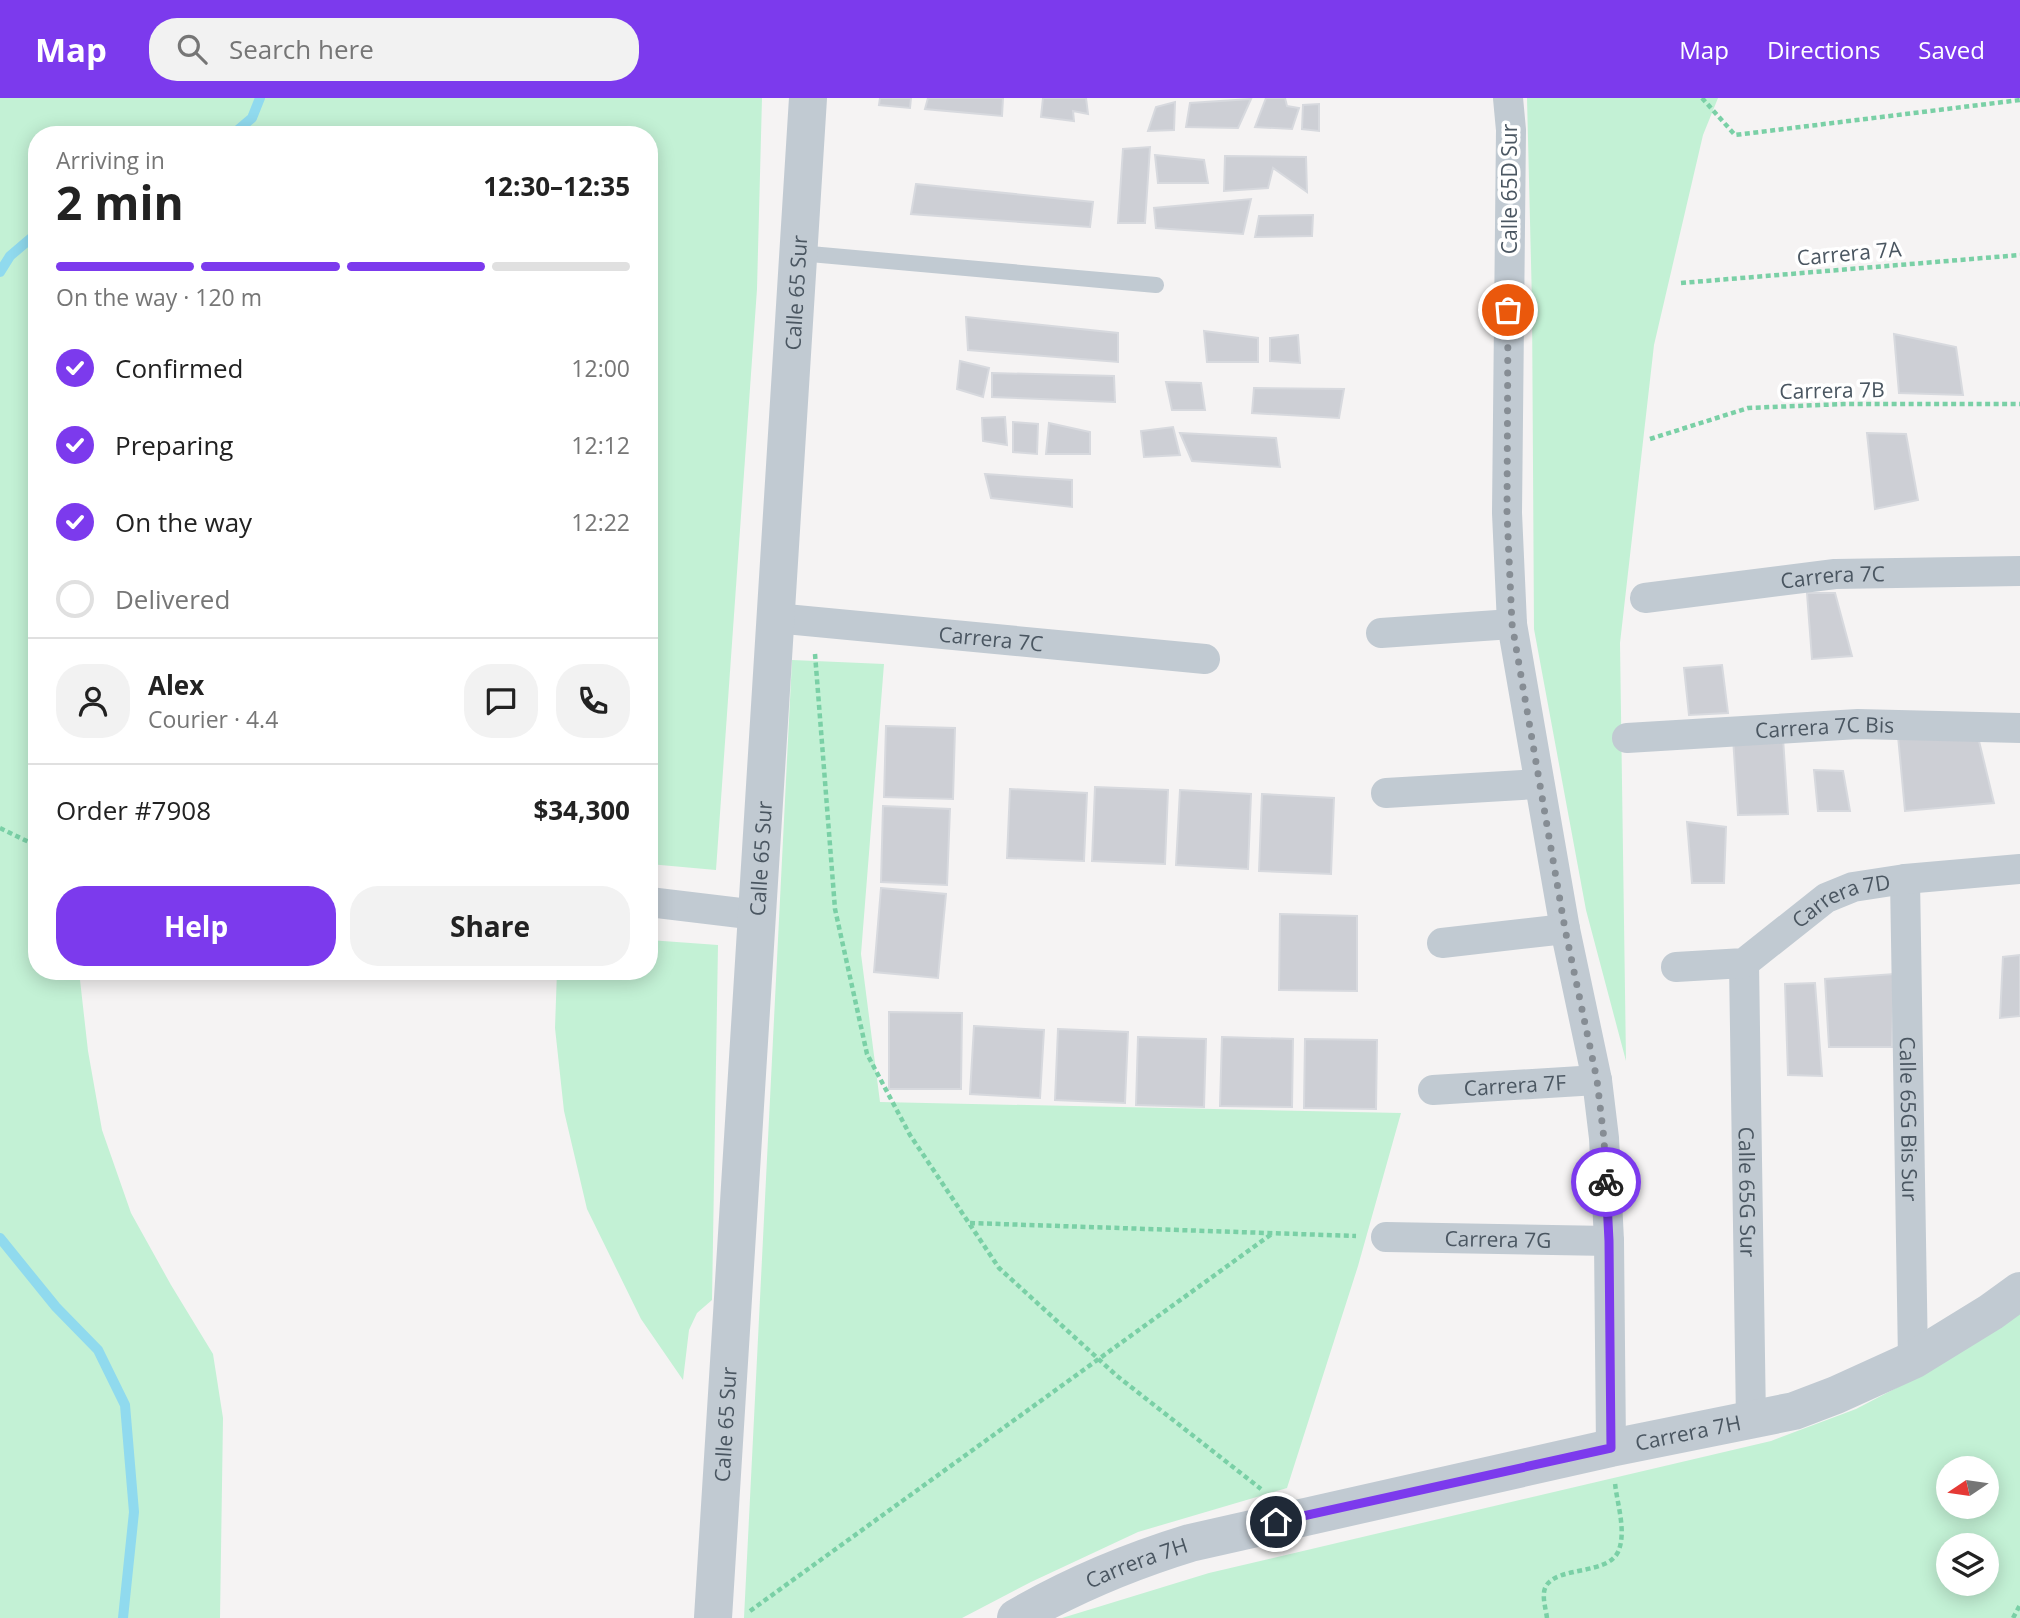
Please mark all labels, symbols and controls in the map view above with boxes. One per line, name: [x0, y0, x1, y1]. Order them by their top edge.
search box: [149, 18, 639, 81]
text: Map: [35, 27, 107, 72]
icon: search: [173, 30, 211, 68]
text: Search here: [229, 31, 374, 67]
text: Map: [1679, 33, 1729, 66]
text: Directions: [1767, 33, 1880, 66]
text: Saved: [1918, 33, 1985, 66]
street label: Calle 65D Sur: [1495, 123, 1523, 254]
text: Arriving in: [56, 144, 165, 176]
text: 12:30–12:35: [483, 168, 630, 204]
text: 2 min: [56, 171, 184, 233]
street label: Calle 65 Sur: [778, 234, 813, 351]
street label: Carrera 7A: [1796, 234, 1903, 272]
pin: [1478, 280, 1538, 340]
text: On the way · 120 m: [56, 281, 262, 313]
icon: bag: [1489, 291, 1527, 329]
icon: check: [56, 349, 94, 387]
text: Confirmed: [115, 350, 243, 386]
text: 12:00: [571, 352, 630, 384]
street label: Carrera 7B: [1779, 375, 1885, 405]
icon: check: [56, 426, 94, 464]
text: Preparing: [115, 427, 233, 463]
text: 12:12: [571, 429, 630, 461]
icon: check: [56, 503, 94, 541]
text: On the way: [115, 504, 252, 540]
text: 12:22: [571, 506, 630, 538]
street label: Carrera 7C: [1779, 559, 1885, 595]
text: Delivered: [115, 581, 230, 617]
street label: Carrera 7C: [937, 620, 1045, 658]
button: person: [56, 664, 130, 738]
button: chat: [464, 664, 538, 738]
button: phone: [556, 664, 630, 738]
text: Alex: [148, 667, 204, 703]
text: Courier · 4.4: [148, 703, 278, 735]
street label: Carrera 7C Bis: [1754, 710, 1895, 744]
text: Order #7908: [56, 792, 211, 828]
text: $34,300: [533, 792, 630, 828]
street label: Calle 65 Sur: [743, 800, 778, 917]
street label: Carrera 7D: [1786, 867, 1892, 934]
button: Help: [56, 886, 336, 966]
button: Share: [350, 886, 630, 966]
street label: Calle 65G Bis Sur: [1894, 1036, 1924, 1202]
street label: Carrera 7F: [1463, 1068, 1567, 1102]
street label: Calle 65G Sur: [1733, 1126, 1763, 1258]
courier: [1571, 1147, 1641, 1217]
icon: bike: [1587, 1163, 1625, 1201]
street label: Carrera 7G: [1444, 1224, 1552, 1254]
street label: Calle 65 Sur: [708, 1366, 743, 1483]
street label: Carrera 7H: [1633, 1408, 1743, 1457]
north arrow: [1936, 1456, 1998, 1519]
map controls: [1936, 1456, 1999, 1596]
pin: [1246, 1492, 1306, 1552]
icon: home: [1257, 1503, 1295, 1541]
street label: Carrera 7H: [1081, 1531, 1191, 1594]
button: layers: [1936, 1533, 1999, 1596]

